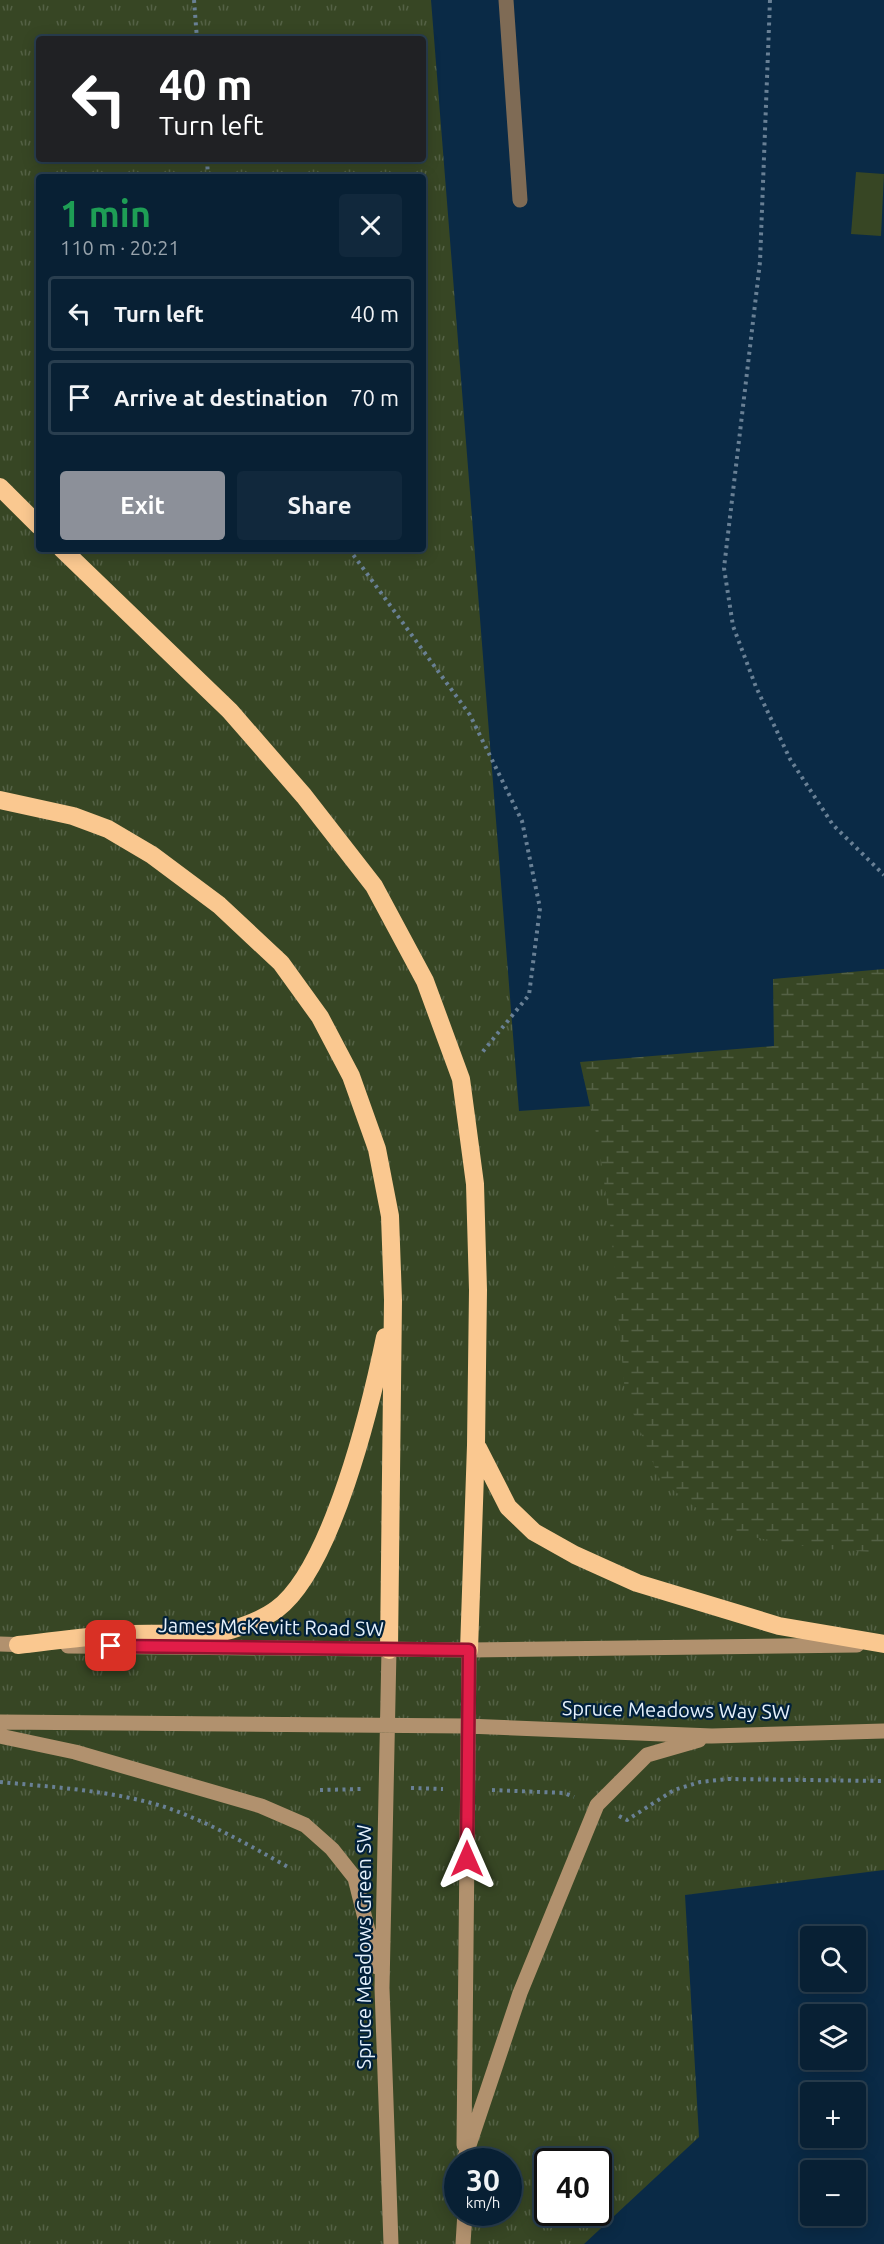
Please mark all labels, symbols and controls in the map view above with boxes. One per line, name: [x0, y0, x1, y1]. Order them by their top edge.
icon: left: [60, 60, 138, 138]
text: 40 m: [159, 61, 253, 108]
text: Turn left: [159, 110, 263, 140]
text: 1 min: [60, 193, 151, 234]
button: close: [339, 194, 402, 257]
text: 110 m · 20:21: [60, 236, 180, 259]
icon: left: [63, 297, 96, 330]
text: Turn left: [114, 301, 204, 326]
text: 40 m: [350, 301, 399, 326]
icon: arrive: [63, 381, 96, 414]
text: Arrive at destination: [114, 385, 328, 410]
text: 70 m: [350, 385, 399, 410]
button: Exit: [60, 471, 225, 540]
button: Share: [237, 471, 402, 540]
street label: James McKevitt Road SW: [158, 1613, 384, 1640]
pin: [85, 1620, 136, 1671]
icon: arrive: [94, 1629, 127, 1662]
street label: Spruce Meadows Way SW: [562, 1696, 790, 1723]
street label: Spruce Meadows Green SW: [352, 1825, 375, 2069]
position arrow: [435, 1827, 499, 1891]
map controls: [800, 1926, 866, 2226]
button: search: [800, 1926, 866, 1992]
button: layers: [800, 2004, 866, 2070]
button: +: [800, 2082, 866, 2148]
speed limit sign: 40: [534, 2148, 612, 2226]
button: −: [800, 2160, 866, 2226]
text: 30: [466, 2163, 500, 2197]
text: km/h: [466, 2194, 500, 2211]

